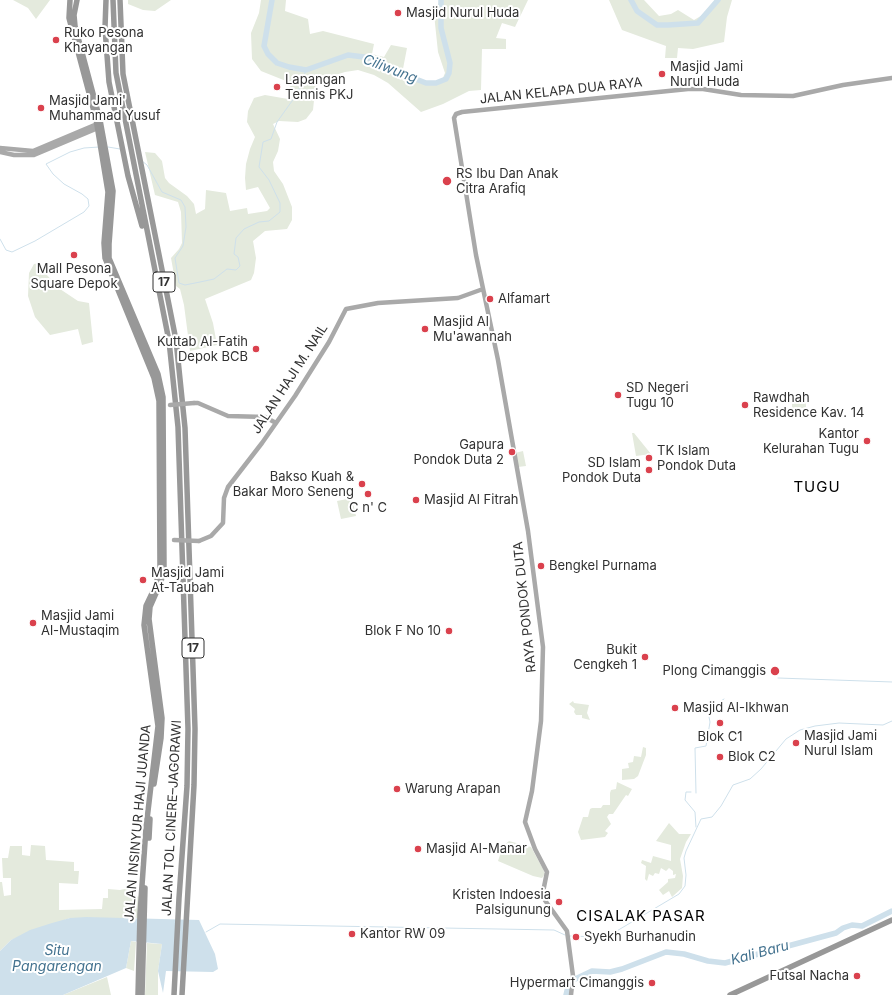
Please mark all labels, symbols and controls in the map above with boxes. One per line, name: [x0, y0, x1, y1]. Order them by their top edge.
place label: Masjid Nurul Huda: [406, 5, 519, 21]
marker: Masjid Nurul Huda: [393, 8, 403, 18]
place label: Ruko Pesona Khayangan: [64, 25, 144, 56]
marker: Ruko Pesona Khayangan: [51, 35, 61, 45]
water label: Ciliwung: [360, 51, 420, 87]
place label: Masjid Jami Nurul Huda: [670, 59, 743, 90]
marker: Masjid Jami Nurul Huda: [657, 69, 667, 79]
place label: Lapangan Tennis PKJ: [285, 72, 353, 103]
street label: JALAN KELAPA DUA RAYA: [479, 75, 643, 107]
marker: Lapangan Tennis PKJ: [272, 82, 282, 92]
place label: Masjid Jami' Muhammad Yusuf: [49, 93, 160, 124]
marker: Masjid Jami' Muhammad Yusuf: [36, 103, 46, 113]
place label: RS Ibu Dan Anak Citra Arafiq: [456, 166, 558, 197]
marker: RS Ibu Dan Anak Citra Arafiq: [441, 175, 453, 187]
marker: Mall Pesona Square Depok: [69, 250, 79, 260]
place label: Mall Pesona Square Depok: [30, 261, 118, 292]
road number: 17: [153, 272, 175, 292]
place label: Alfamart: [498, 291, 550, 307]
marker: Alfamart: [485, 294, 495, 304]
place label: Masjid Al Mu'awannah: [433, 314, 512, 345]
street label: JALAN HAJI M. NAIL: [249, 321, 331, 437]
marker: Masjid Al Mu'awannah: [420, 324, 430, 334]
place label: Kuttab Al-Fatih Depok BCB: [157, 334, 248, 365]
marker: Kuttab Al-Fatih Depok BCB: [251, 344, 261, 354]
place label: SD Negeri Tugu 10: [626, 380, 689, 411]
marker: SD Negeri Tugu 10: [613, 390, 623, 400]
place label: Rawdhah Residence Kav. 14: [753, 390, 864, 421]
marker: Rawdhah Residence Kav. 14: [740, 400, 750, 410]
place label: Kantor Kelurahan Tugu: [763, 426, 859, 457]
marker: Kantor Kelurahan Tugu: [862, 436, 872, 446]
place label: Gapura Pondok Duta 2: [413, 437, 504, 468]
place label: TK Islam Pondok Duta: [657, 443, 736, 474]
marker: Gapura Pondok Duta 2: [507, 447, 517, 457]
marker: TK Islam Pondok Duta: [644, 453, 654, 463]
place label: SD Islam Pondok Duta: [562, 455, 641, 486]
marker: SD Islam Pondok Duta: [644, 465, 654, 475]
place label: Bakso Kuah & Bakar Moro Seneng: [233, 469, 354, 500]
district label: TUGU: [793, 478, 841, 496]
marker: Bakso Kuah & Bakar Moro Seneng: [357, 479, 367, 489]
marker: C n' C: [363, 489, 373, 499]
place label: Masjid Al Fitrah: [424, 492, 519, 508]
marker: Masjid Al Fitrah: [411, 495, 421, 505]
place label: C n' C: [349, 500, 387, 516]
street label: RAYA PONDOK DUTA: [510, 541, 540, 673]
place label: Bengkel Purnama: [549, 558, 657, 574]
marker: Bengkel Purnama: [536, 561, 546, 571]
place label: Masjid Jami At-Taubah: [151, 565, 224, 596]
marker: Masjid Jami At-Taubah: [138, 575, 148, 585]
place label: Masjid Jami Al-Mustaqim: [41, 608, 120, 639]
marker: Masjid Jami Al-Mustaqim: [28, 618, 38, 628]
place label: Blok F No 10: [365, 623, 441, 639]
marker: Blok F No 10: [444, 626, 454, 636]
road number: 17: [182, 638, 204, 658]
place label: Bukit Cengkeh 1: [573, 642, 637, 673]
marker: Bukit Cengkeh 1: [640, 652, 650, 662]
place label: Plong Cimanggis: [662, 663, 766, 679]
marker: Plong Cimanggis: [769, 665, 781, 677]
place label: Masjid Al-Ikhwan: [683, 700, 789, 716]
marker: Masjid Al-Ikhwan: [670, 703, 680, 713]
marker: Blok C1: [715, 718, 725, 728]
street label: JALAN TOL CINERE–JAGORAWI: [159, 720, 185, 916]
street label: JALAN INSINYUR HAJI JUANDA: [122, 724, 154, 922]
place label: Masjid Jami Nurul Islam: [804, 728, 877, 759]
place label: Blok C1: [697, 729, 743, 745]
marker: Masjid Jami Nurul Islam: [791, 738, 801, 748]
place label: Blok C2: [728, 749, 776, 765]
marker: Blok C2: [715, 752, 725, 762]
place label: Warung Arapan: [405, 781, 501, 797]
marker: Warung Arapan: [392, 784, 402, 794]
place label: Masjid Al-Manar: [426, 841, 527, 857]
marker: Masjid Al-Manar: [413, 844, 423, 854]
place label: Kristen Indoesia Palsigunung: [452, 887, 551, 918]
marker: Kristen Indoesia Palsigunung: [554, 897, 564, 907]
district label: CISALAK PASAR: [576, 907, 706, 925]
place label: Kantor RW 09: [360, 926, 445, 942]
marker: Kantor RW 09: [347, 929, 357, 939]
place label: Syekh Burhanudin: [584, 929, 696, 945]
marker: Syekh Burhanudin: [571, 932, 581, 942]
water label: Kali Baru: [729, 937, 791, 969]
water label: Situ Pangarengan: [12, 943, 102, 976]
place label: Futsal Nacha: [769, 968, 849, 984]
marker: Futsal Nacha: [852, 971, 862, 981]
place label: Hypermart Cimanggis: [510, 975, 644, 991]
marker: Hypermart Cimanggis: [647, 978, 657, 988]

